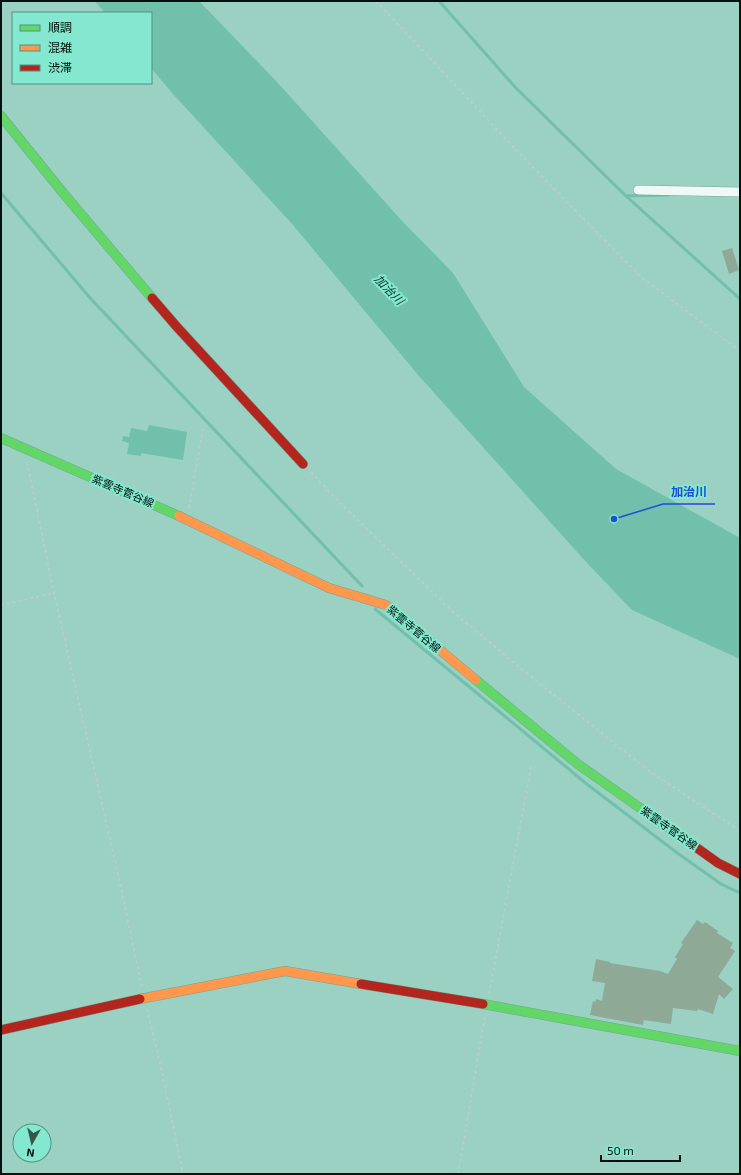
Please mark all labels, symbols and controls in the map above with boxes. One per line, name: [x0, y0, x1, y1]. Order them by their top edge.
legend: [12, 12, 152, 84]
text: 順調: [48, 20, 72, 34]
text: 混雑: [48, 40, 72, 54]
text: 渋滞: [48, 60, 72, 74]
water label: 加治川: [372, 271, 409, 309]
street label: 紫雲寺菅谷線: [90, 472, 156, 509]
callout: 加治川: [663, 480, 715, 504]
text: 加治川: [671, 484, 707, 498]
street label: 紫雲寺菅谷線: [385, 602, 444, 655]
street label: 紫雲寺菅谷線: [639, 803, 700, 852]
north arrow: [12, 1123, 52, 1163]
scale bar: [601, 1137, 680, 1163]
text: 50 m: [607, 1143, 634, 1157]
text: N: [26, 1146, 35, 1160]

